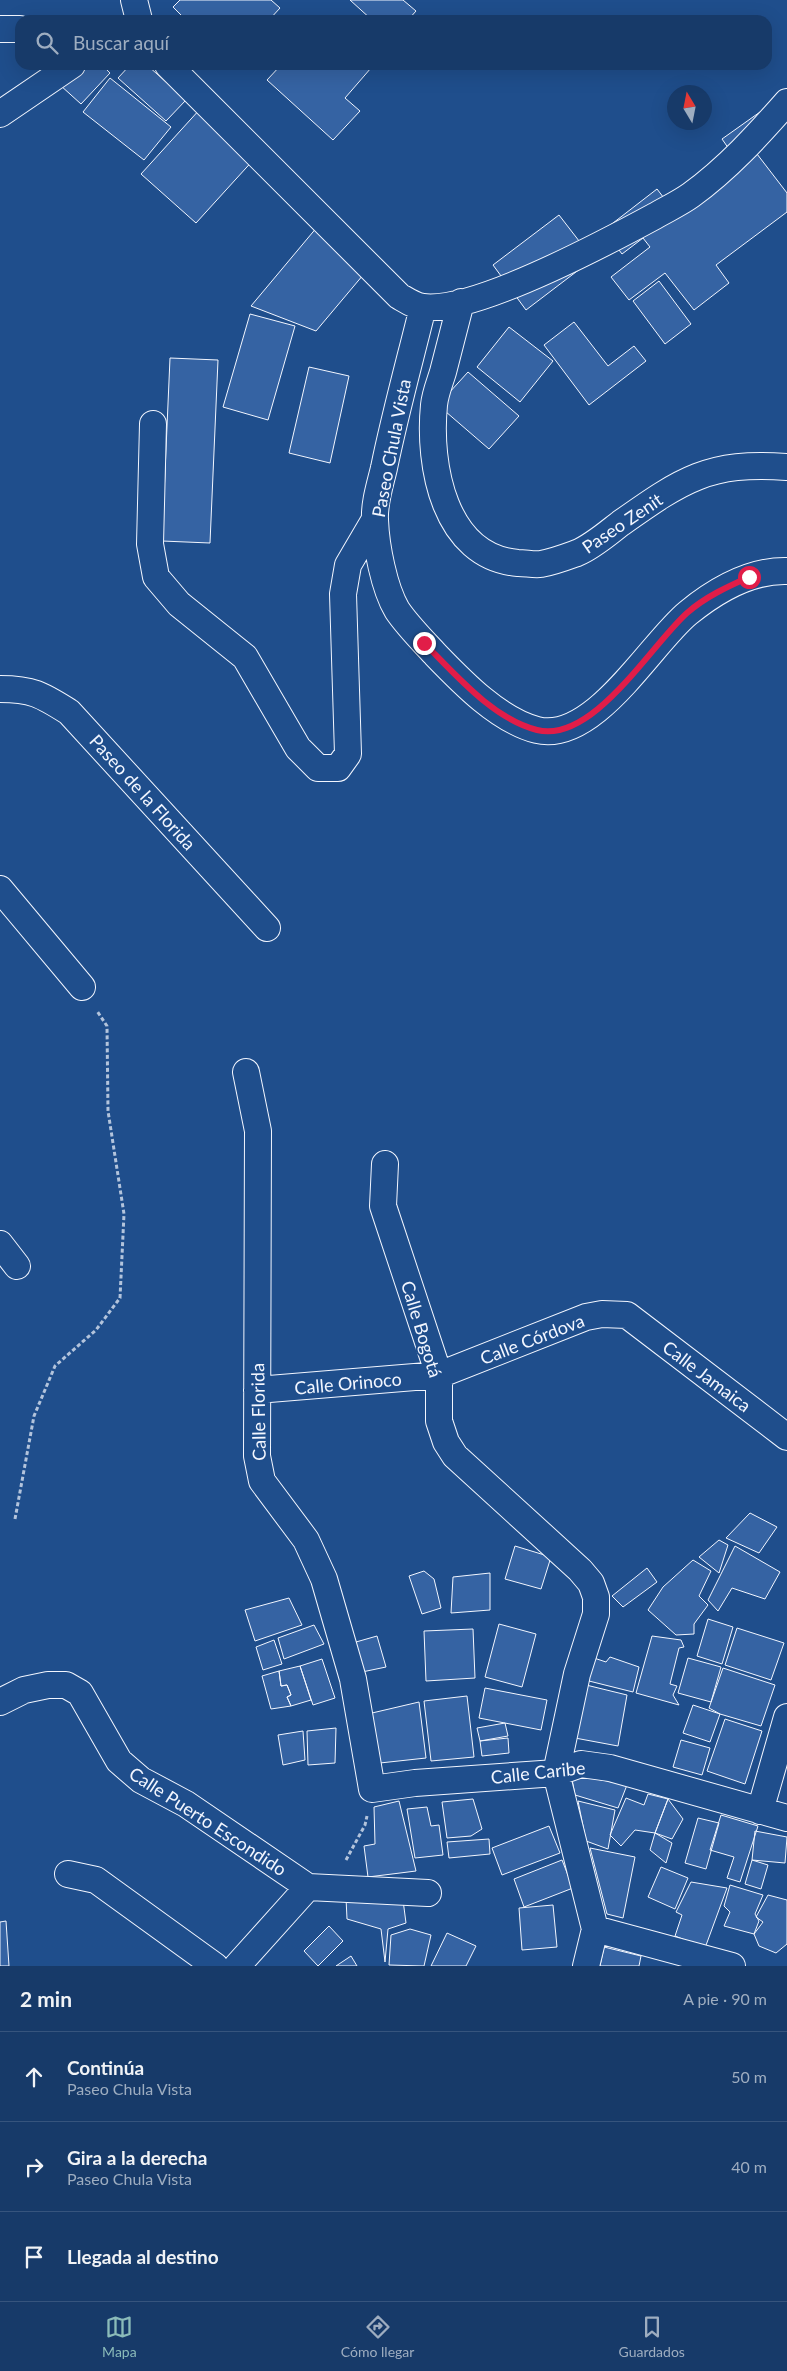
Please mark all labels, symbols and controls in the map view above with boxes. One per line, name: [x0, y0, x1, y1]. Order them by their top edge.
search box: [15, 15, 772, 70]
icon: search: [33, 29, 61, 57]
text: Buscar aquí: [73, 31, 169, 54]
north arrow: [667, 85, 712, 130]
street label: Paseo Chula Vista: [367, 377, 415, 519]
street label: Paseo Zenit: [578, 488, 667, 558]
route start: [738, 566, 761, 589]
route end: [413, 632, 436, 655]
street label: Paseo de la Florida: [85, 730, 201, 854]
street label: Calle Bogotá: [397, 1278, 447, 1380]
street label: Calle Córdova: [477, 1309, 587, 1369]
street label: Calle Jamaica: [659, 1336, 755, 1416]
street label: Calle Florida: [246, 1363, 270, 1461]
street label: Calle Orinoco: [293, 1367, 403, 1399]
street label: Calle Caribe: [490, 1756, 586, 1788]
street label: Calle Puerto Escondido: [125, 1762, 291, 1880]
text: 2 min: [20, 1986, 72, 2011]
text: A pie · 90 m: [683, 1989, 767, 2008]
text: Continúa: [67, 2056, 144, 2079]
icon: ahead: [20, 2063, 48, 2091]
text: 50 m: [731, 2067, 767, 2086]
text: Paseo Chula Vista: [67, 2079, 192, 2098]
text: Gira a la derecha: [67, 2146, 207, 2169]
icon: right: [20, 2153, 48, 2181]
text: 40 m: [731, 2157, 767, 2176]
text: Paseo Chula Vista: [67, 2169, 192, 2188]
icon: arrive: [20, 2243, 48, 2271]
text: Llegada al destino: [67, 2245, 219, 2268]
tab: Mapa: [102, 2313, 137, 2360]
tab: Cómo llegar: [341, 2313, 414, 2360]
tab: Guardados: [619, 2313, 685, 2360]

